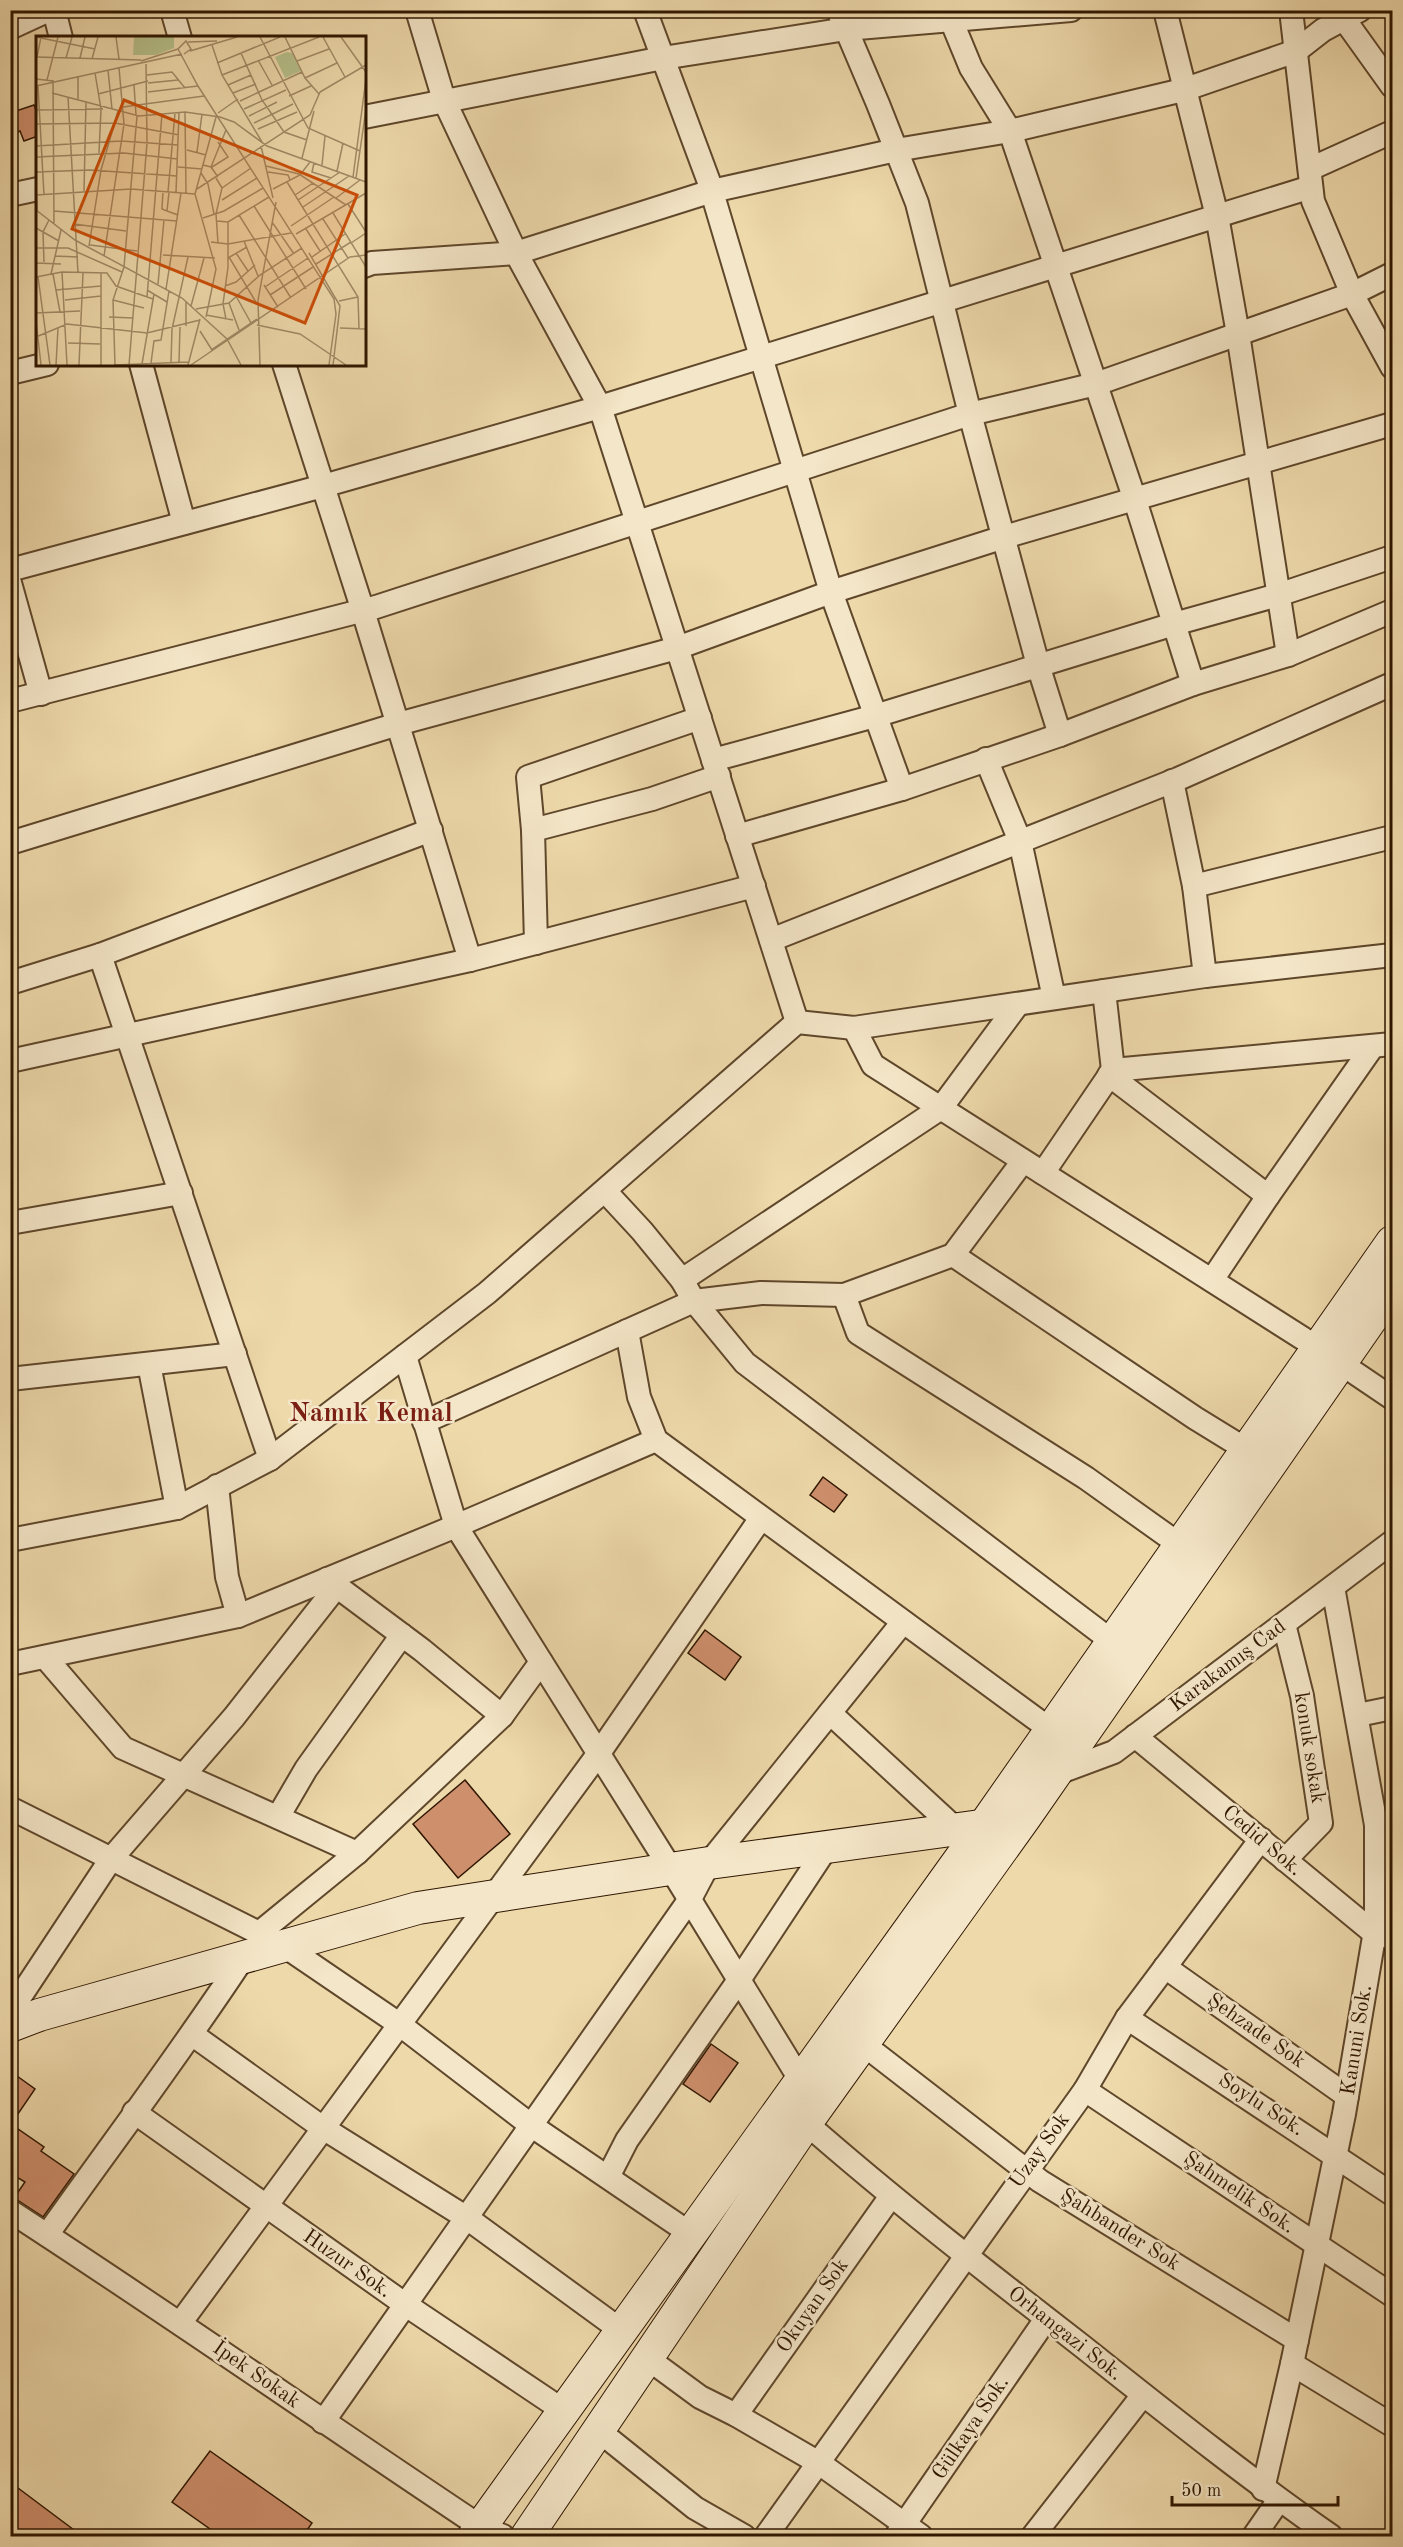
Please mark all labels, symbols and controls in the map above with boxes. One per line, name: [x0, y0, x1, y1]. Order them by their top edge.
inset map: [36, 36, 366, 366]
district label: Namık Kemal: [289, 1400, 453, 1427]
street label: Karakamış Cad: [1166, 1616, 1290, 1716]
street label: konuk sokak: [1290, 1691, 1328, 1805]
street label: Cedid Sok.: [1218, 1802, 1306, 1880]
street label: Kanuni Sok.: [1338, 1983, 1376, 2097]
street label: Şehzade Sok: [1203, 1990, 1309, 2073]
street label: Soylu Sok.: [1214, 2070, 1308, 2140]
street label: Uzay Sok: [1006, 2110, 1074, 2192]
street label: Şahmelik Sok.: [1179, 2148, 1299, 2238]
street label: Şahbander Sok: [1056, 2185, 1184, 2275]
street label: Huzur Sok.: [299, 2226, 395, 2302]
street label: Okuyan Sok: [773, 2255, 853, 2357]
street label: Orhangazi Sok.: [1004, 2283, 1126, 2385]
street label: İpek Sokak: [209, 2334, 306, 2413]
street label: Gülkaya Sok.: [929, 2372, 1013, 2484]
scale bar: [1172, 2469, 1338, 2507]
text: 50 m: [1181, 2482, 1221, 2500]

